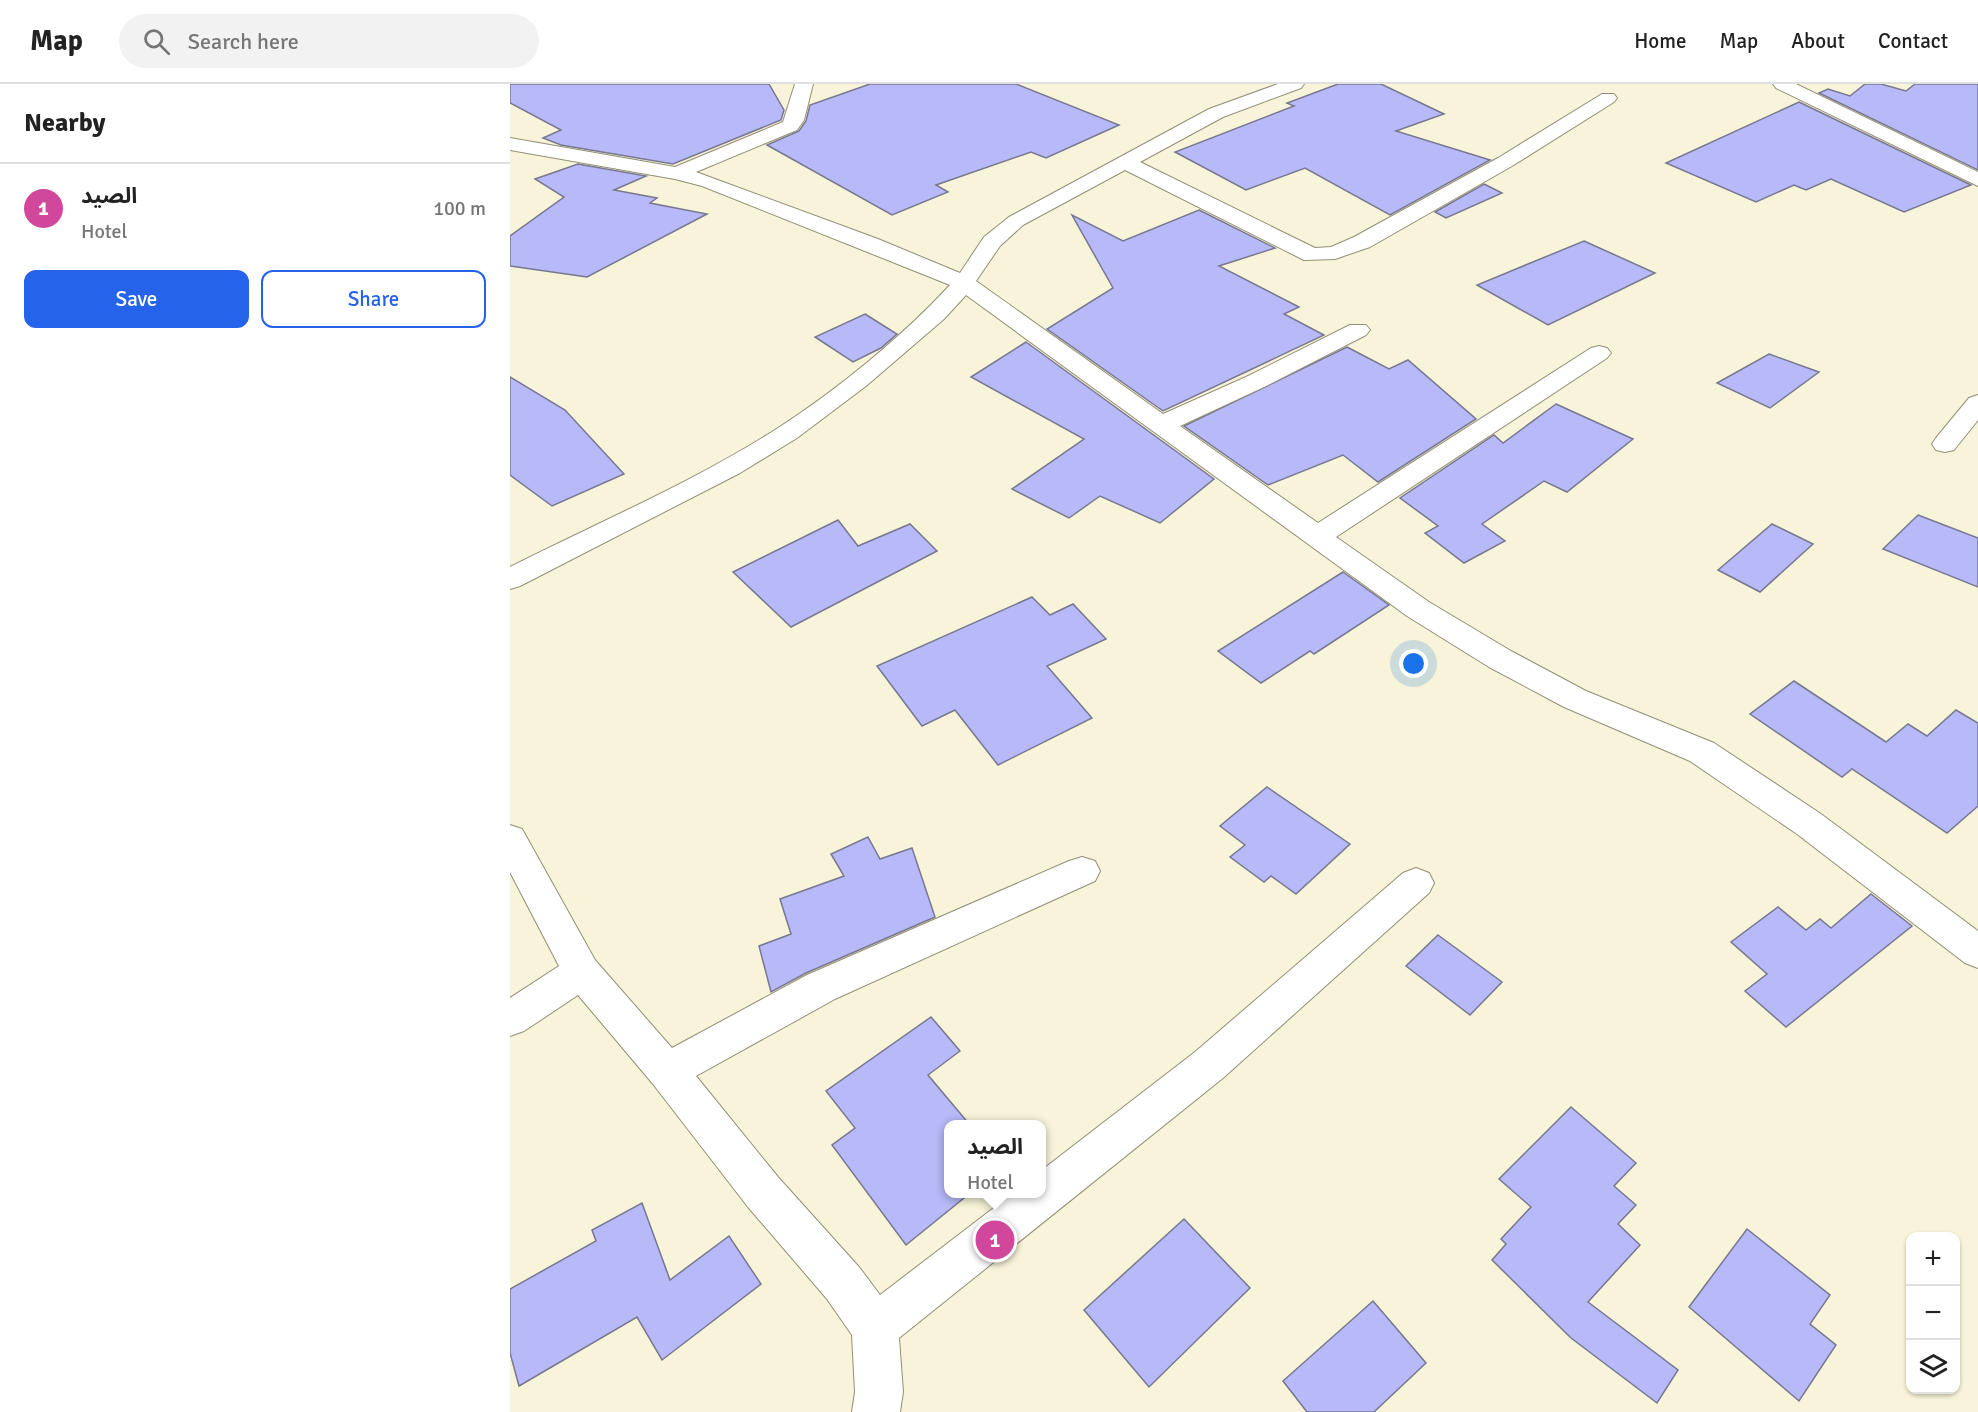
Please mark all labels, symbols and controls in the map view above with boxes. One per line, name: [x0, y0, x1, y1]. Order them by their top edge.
search box: [119, 14, 539, 68]
text: Map: [30, 24, 83, 58]
icon: search: [140, 25, 173, 58]
text: Search here: [188, 28, 299, 55]
text: Home: [1634, 28, 1687, 54]
text: Map: [1720, 28, 1758, 54]
text: About: [1791, 28, 1845, 54]
text: Contact: [1878, 28, 1948, 54]
text: Nearby: [24, 107, 105, 139]
text: الصيد: [81, 182, 137, 209]
text: 1: [38, 196, 49, 221]
text: 100 m: [433, 196, 486, 221]
text: Hotel: [81, 219, 127, 244]
button: Save: [24, 270, 249, 328]
button: Share: [261, 270, 486, 328]
your location: [1399, 649, 1428, 678]
popup: [944, 1120, 1046, 1198]
text: الصيد: [967, 1133, 1023, 1160]
text: Hotel: [967, 1170, 1013, 1195]
pin: 1: [976, 1218, 1014, 1262]
map controls: [1906, 1232, 1960, 1394]
button: +: [1906, 1232, 1960, 1286]
button: −: [1906, 1286, 1960, 1340]
button: layers: [1906, 1340, 1960, 1394]

